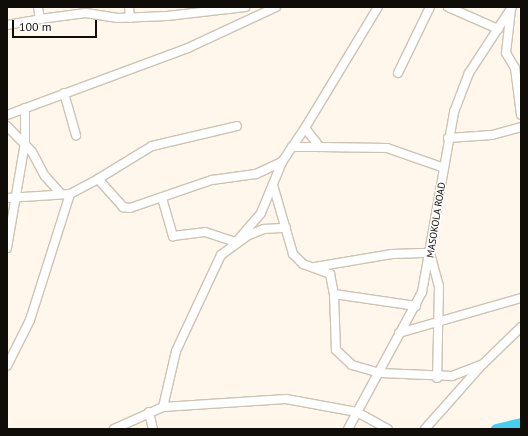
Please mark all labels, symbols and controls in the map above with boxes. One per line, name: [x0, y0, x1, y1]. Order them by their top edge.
scale bar: [14, 12, 99, 38]
text: 100 m: [19, 19, 52, 34]
street label: MASOKOLA ROAD: [424, 181, 448, 259]

